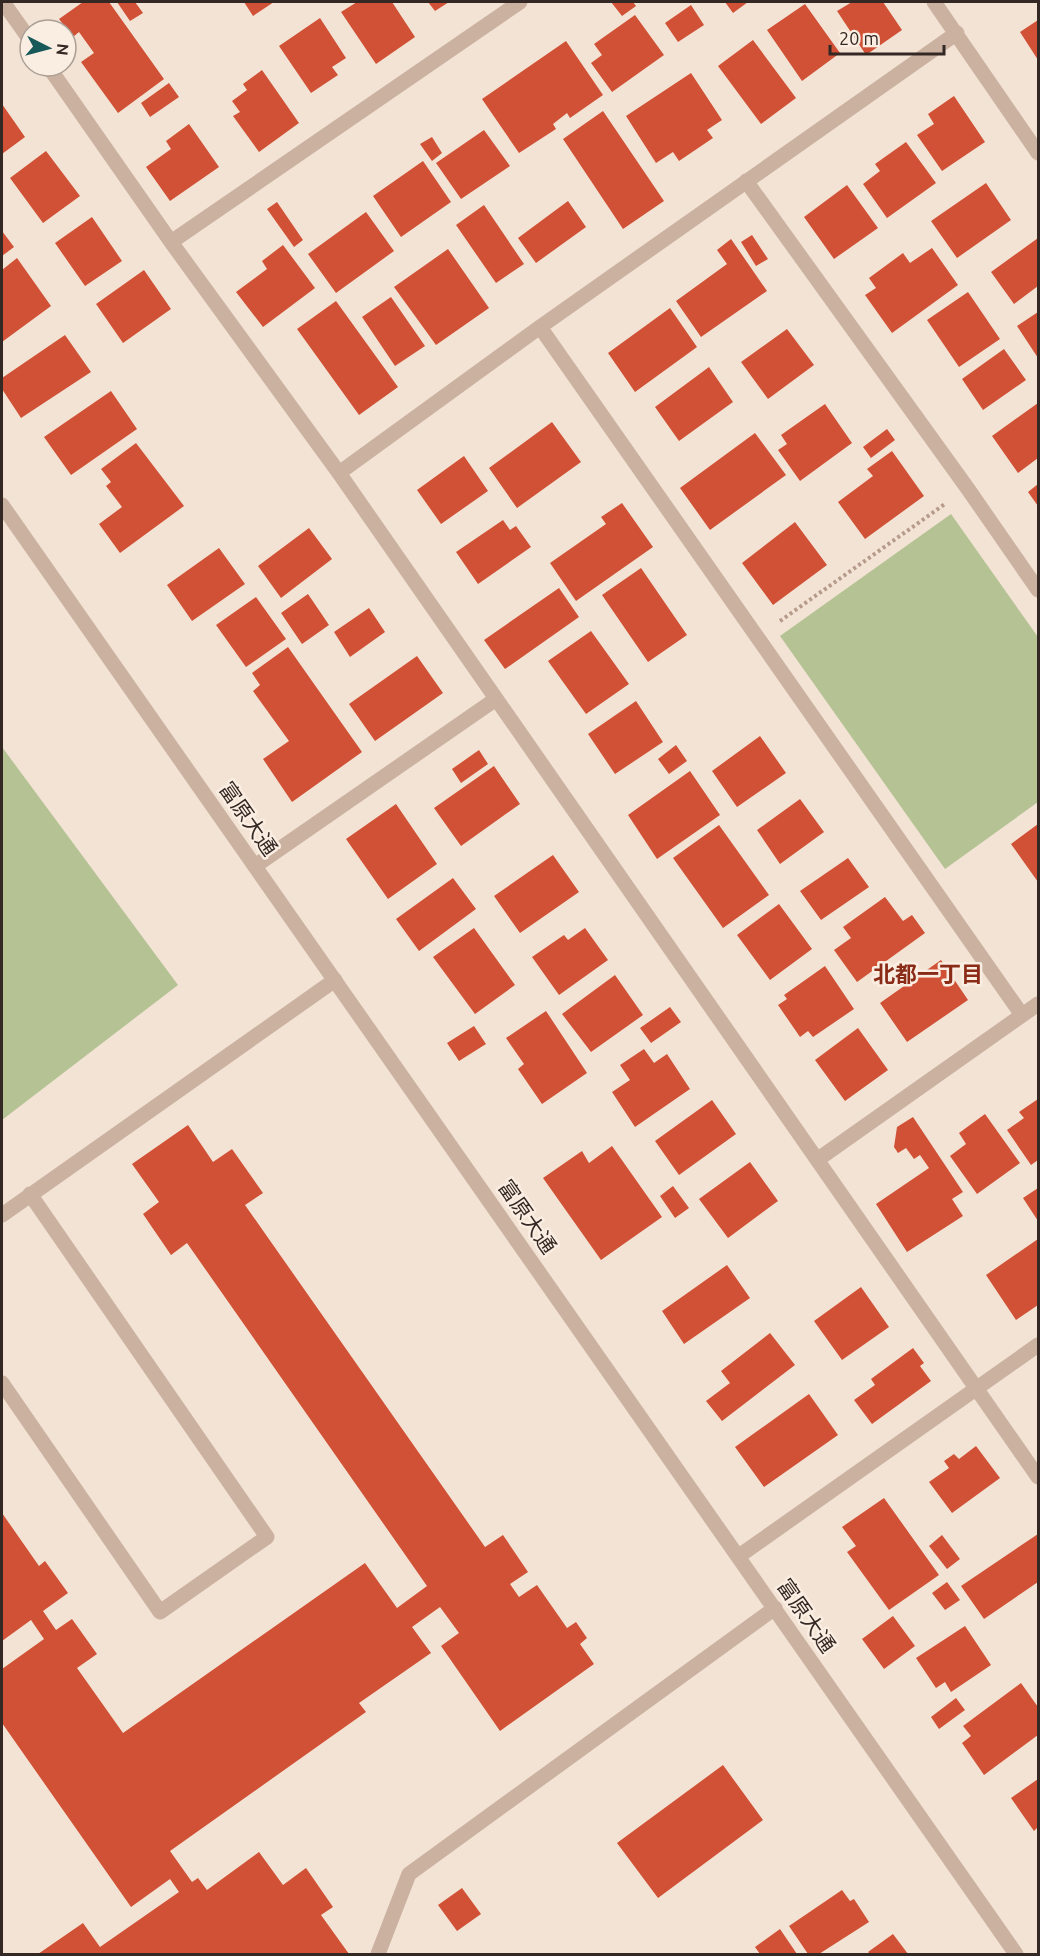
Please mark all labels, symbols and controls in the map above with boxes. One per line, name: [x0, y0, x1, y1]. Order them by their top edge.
north arrow: [18, 18, 78, 78]
scale bar: [830, 18, 944, 56]
text: 20 m: [839, 28, 879, 48]
text: N: [53, 43, 72, 56]
street label: 富原大通: [215, 777, 283, 860]
district label: 北都一丁目: [873, 961, 983, 986]
street label: 富原大通: [494, 1175, 562, 1258]
street label: 富原大通: [773, 1574, 841, 1657]

